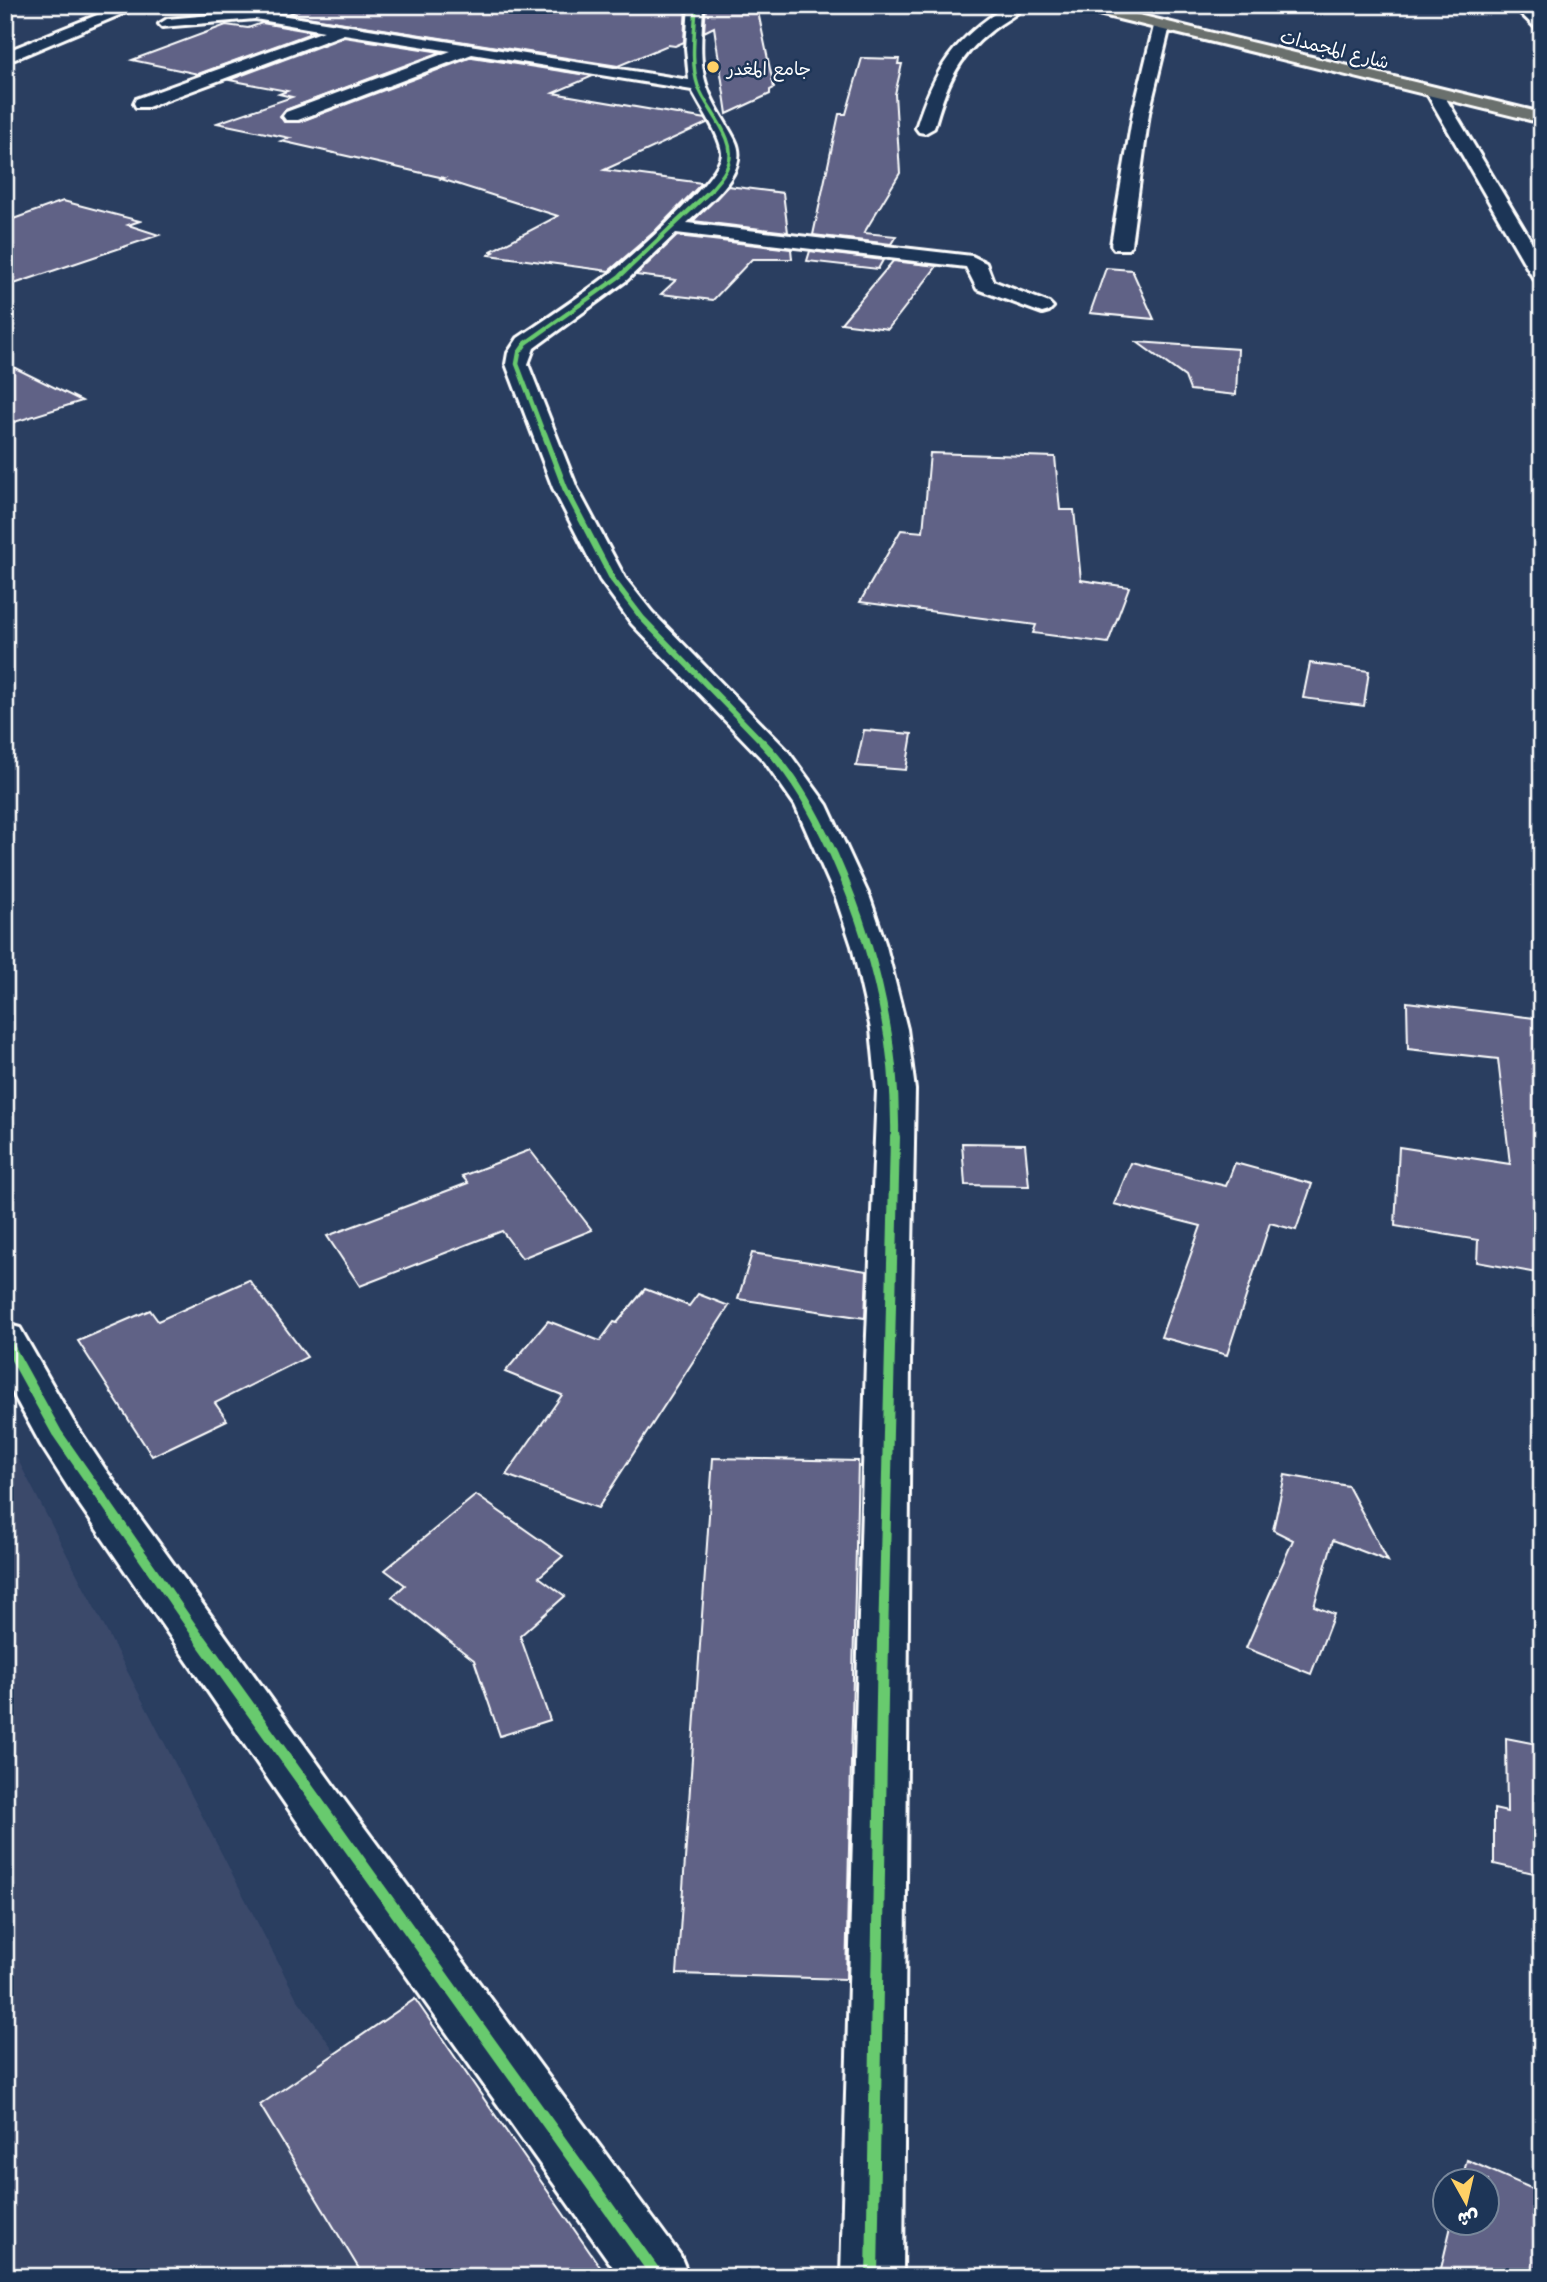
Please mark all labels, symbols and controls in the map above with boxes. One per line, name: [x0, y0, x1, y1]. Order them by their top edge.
street label: شارع المجمدات: [1278, 21, 1392, 75]
place label: جامع المغدر: [725, 54, 811, 82]
marker: جامع المغدر: [705, 59, 721, 75]
north arrow: [1432, 2166, 1502, 2236]
text: ش: [1456, 2205, 1481, 2235]

